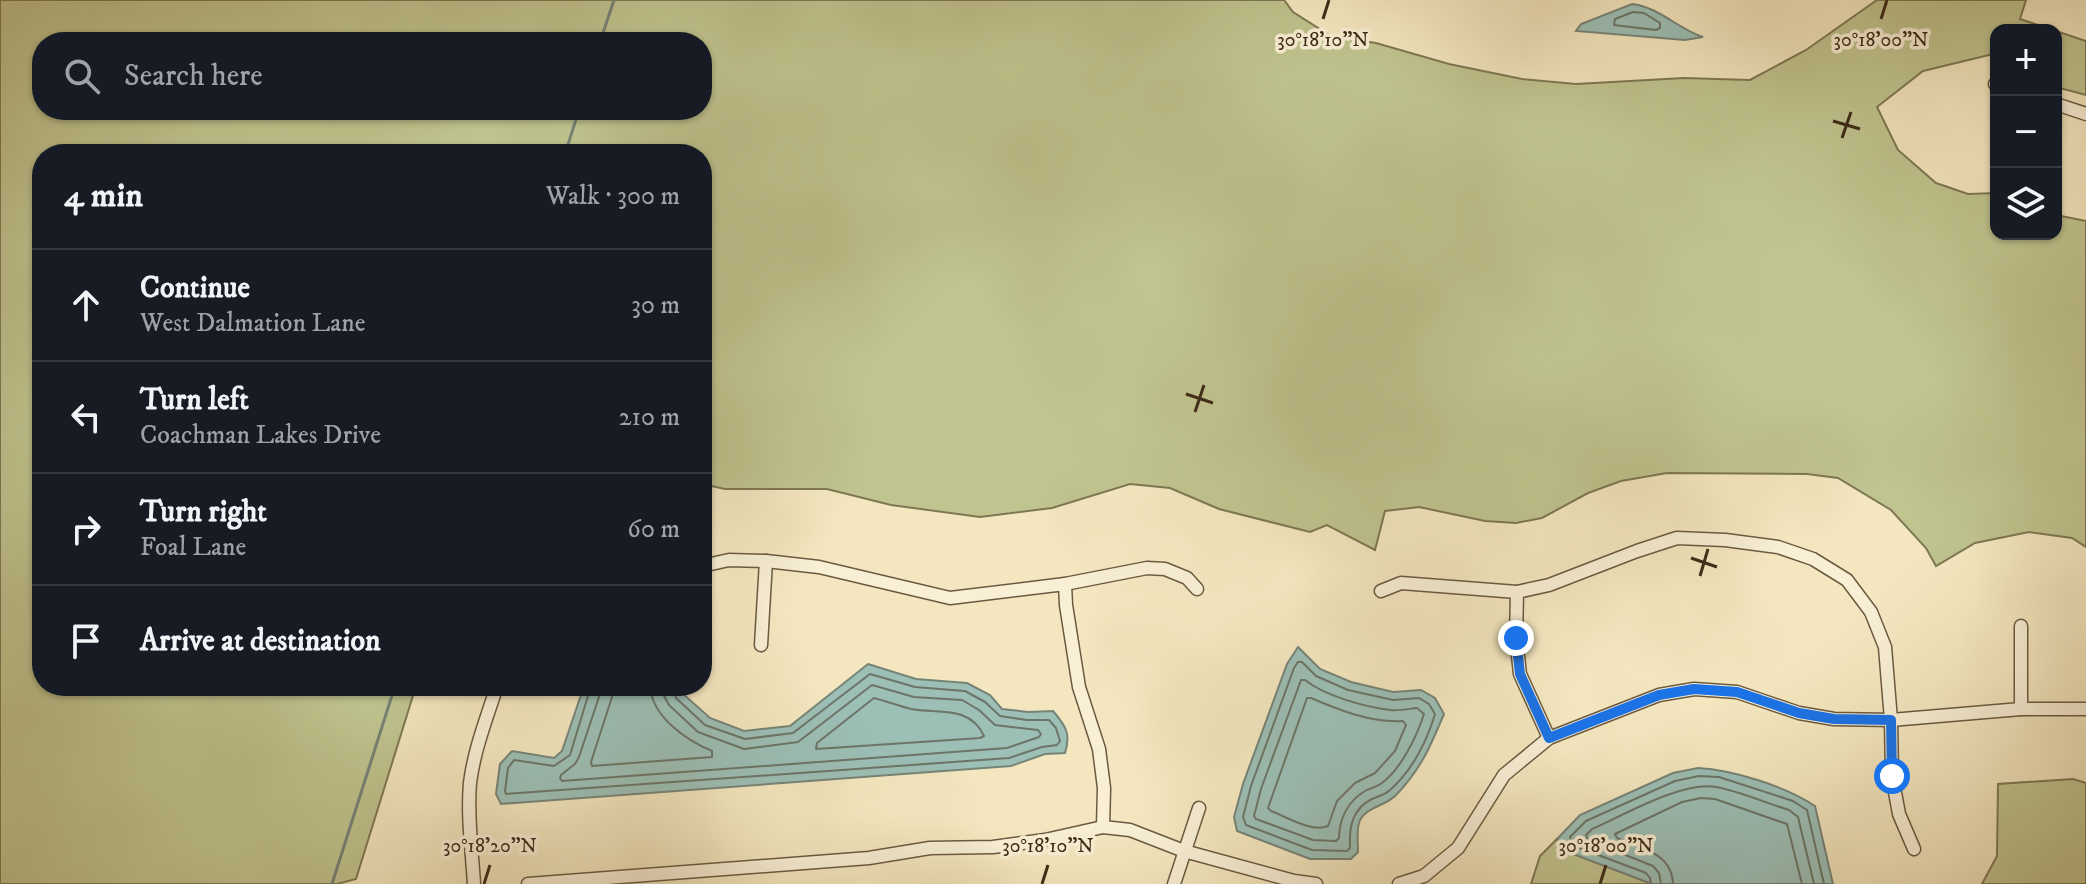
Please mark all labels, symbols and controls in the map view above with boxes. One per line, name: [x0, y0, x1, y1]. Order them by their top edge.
map controls: [1990, 24, 2062, 240]
button: +: [1990, 24, 2062, 96]
text: 30°18'10"N: [1277, 28, 1369, 53]
text: 30°18'00"N: [1834, 28, 1928, 53]
search box: [32, 32, 712, 120]
icon: search: [60, 54, 104, 98]
text: Search here: [124, 58, 263, 95]
button: −: [1990, 96, 2062, 168]
button: layers: [1990, 168, 2062, 240]
text: 4 min: [64, 175, 143, 217]
text: Walk · 300 m: [546, 180, 680, 213]
text: Continue: [140, 270, 250, 307]
icon: ahead: [64, 283, 108, 327]
text: 30 m: [631, 289, 680, 322]
text: West Dalmation Lane: [140, 307, 366, 340]
text: Turn left: [140, 382, 249, 419]
icon: left: [64, 395, 108, 439]
text: 210 m: [619, 401, 680, 434]
text: Coachman Lakes Drive: [140, 419, 381, 452]
text: Turn right: [140, 494, 267, 531]
icon: right: [64, 507, 108, 551]
text: 60 m: [627, 513, 680, 546]
text: Foal Lane: [140, 531, 246, 564]
icon: arrive: [64, 619, 108, 663]
route end: [1498, 620, 1534, 656]
text: Arrive at destination: [140, 623, 381, 660]
route start: [1874, 758, 1910, 794]
text: 30°18'20"N: [443, 834, 537, 859]
text: 30°18'10"N: [1002, 834, 1094, 859]
text: 30°18'00"N: [1559, 834, 1653, 859]

